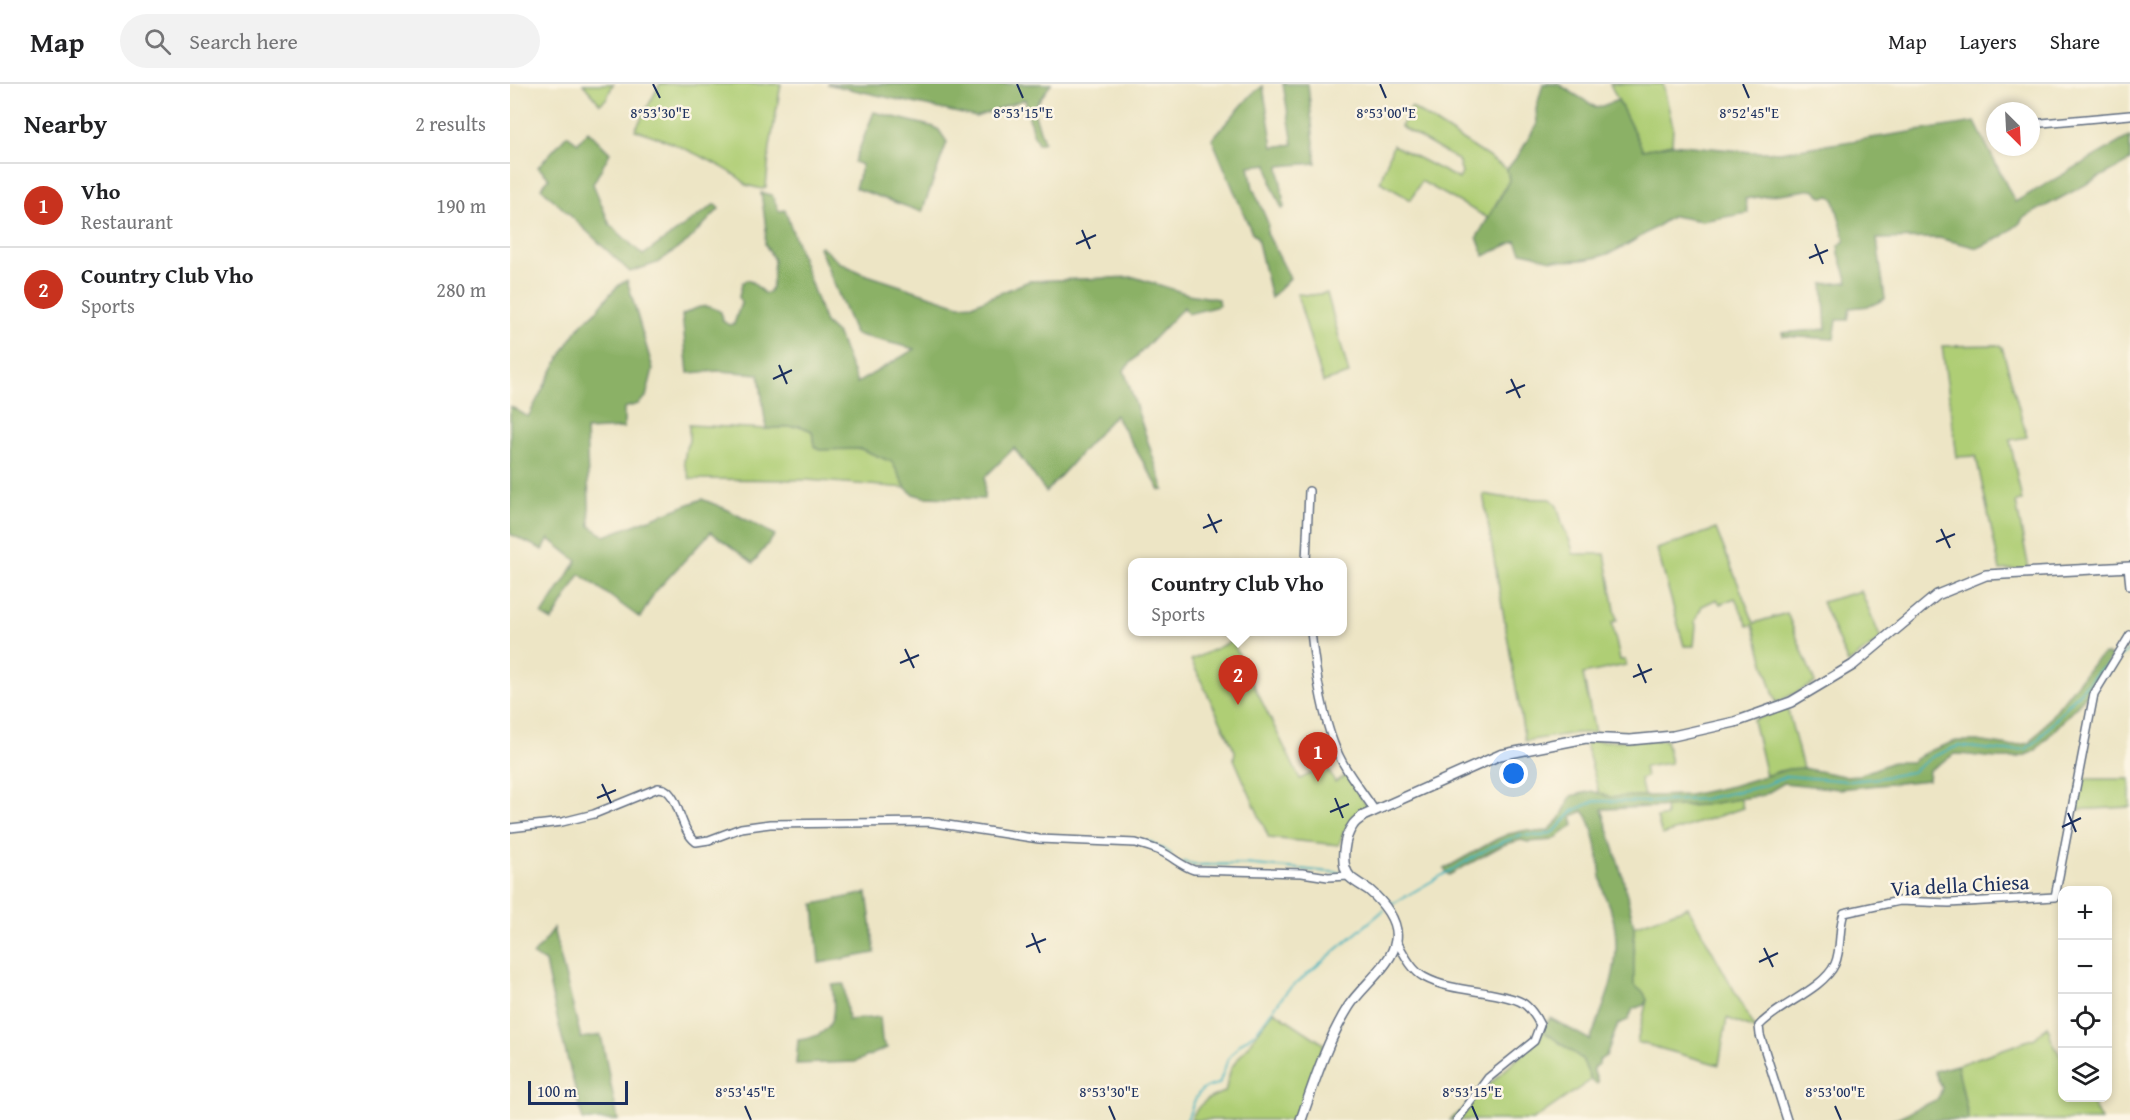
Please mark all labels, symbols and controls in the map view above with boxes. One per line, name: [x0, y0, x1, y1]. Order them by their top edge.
search box: [120, 14, 540, 68]
text: Map: [30, 21, 84, 62]
icon: search: [141, 25, 174, 58]
text: Search here: [189, 25, 298, 57]
text: Map: [1888, 26, 1927, 57]
text: Layers: [1960, 26, 2017, 57]
text: Share: [2050, 26, 2100, 57]
text: 8°53'30"E: [630, 102, 690, 123]
text: 8°53'15"E: [993, 102, 1053, 123]
text: 8°53'00"E: [1356, 102, 1416, 123]
text: 8°52'45"E: [1719, 102, 1779, 123]
north arrow: [1986, 102, 2040, 156]
text: Nearby: [24, 104, 107, 143]
text: 2 results: [415, 109, 486, 138]
text: Vho: [81, 175, 120, 207]
text: 1: [38, 191, 49, 220]
text: 190 m: [436, 191, 486, 220]
text: Restaurant: [81, 207, 173, 236]
text: Country Club Vho: [81, 259, 254, 291]
text: 2: [38, 275, 49, 304]
text: 280 m: [436, 275, 486, 304]
text: Sports: [81, 291, 135, 320]
popup: [1128, 558, 1347, 636]
text: Country Club Vho: [1151, 567, 1324, 599]
text: Sports: [1151, 599, 1205, 628]
pin: 2: [1218, 656, 1258, 705]
pin: 1: [1298, 732, 1338, 782]
your location: [1499, 759, 1528, 788]
street label: Via della Chiesa: [1890, 866, 2030, 904]
map controls: [2058, 886, 2112, 1102]
button: +: [2058, 886, 2112, 940]
button: −: [2058, 940, 2112, 994]
button: locate: [2058, 994, 2112, 1048]
button: layers: [2058, 1048, 2112, 1102]
scale bar: [528, 1078, 628, 1106]
text: 100 m: [537, 1079, 577, 1103]
text: 8°53'45"E: [715, 1081, 775, 1102]
text: 8°53'30"E: [1079, 1081, 1139, 1102]
text: 8°53'15"E: [1442, 1081, 1502, 1102]
text: 8°53'00"E: [1805, 1081, 1865, 1102]

